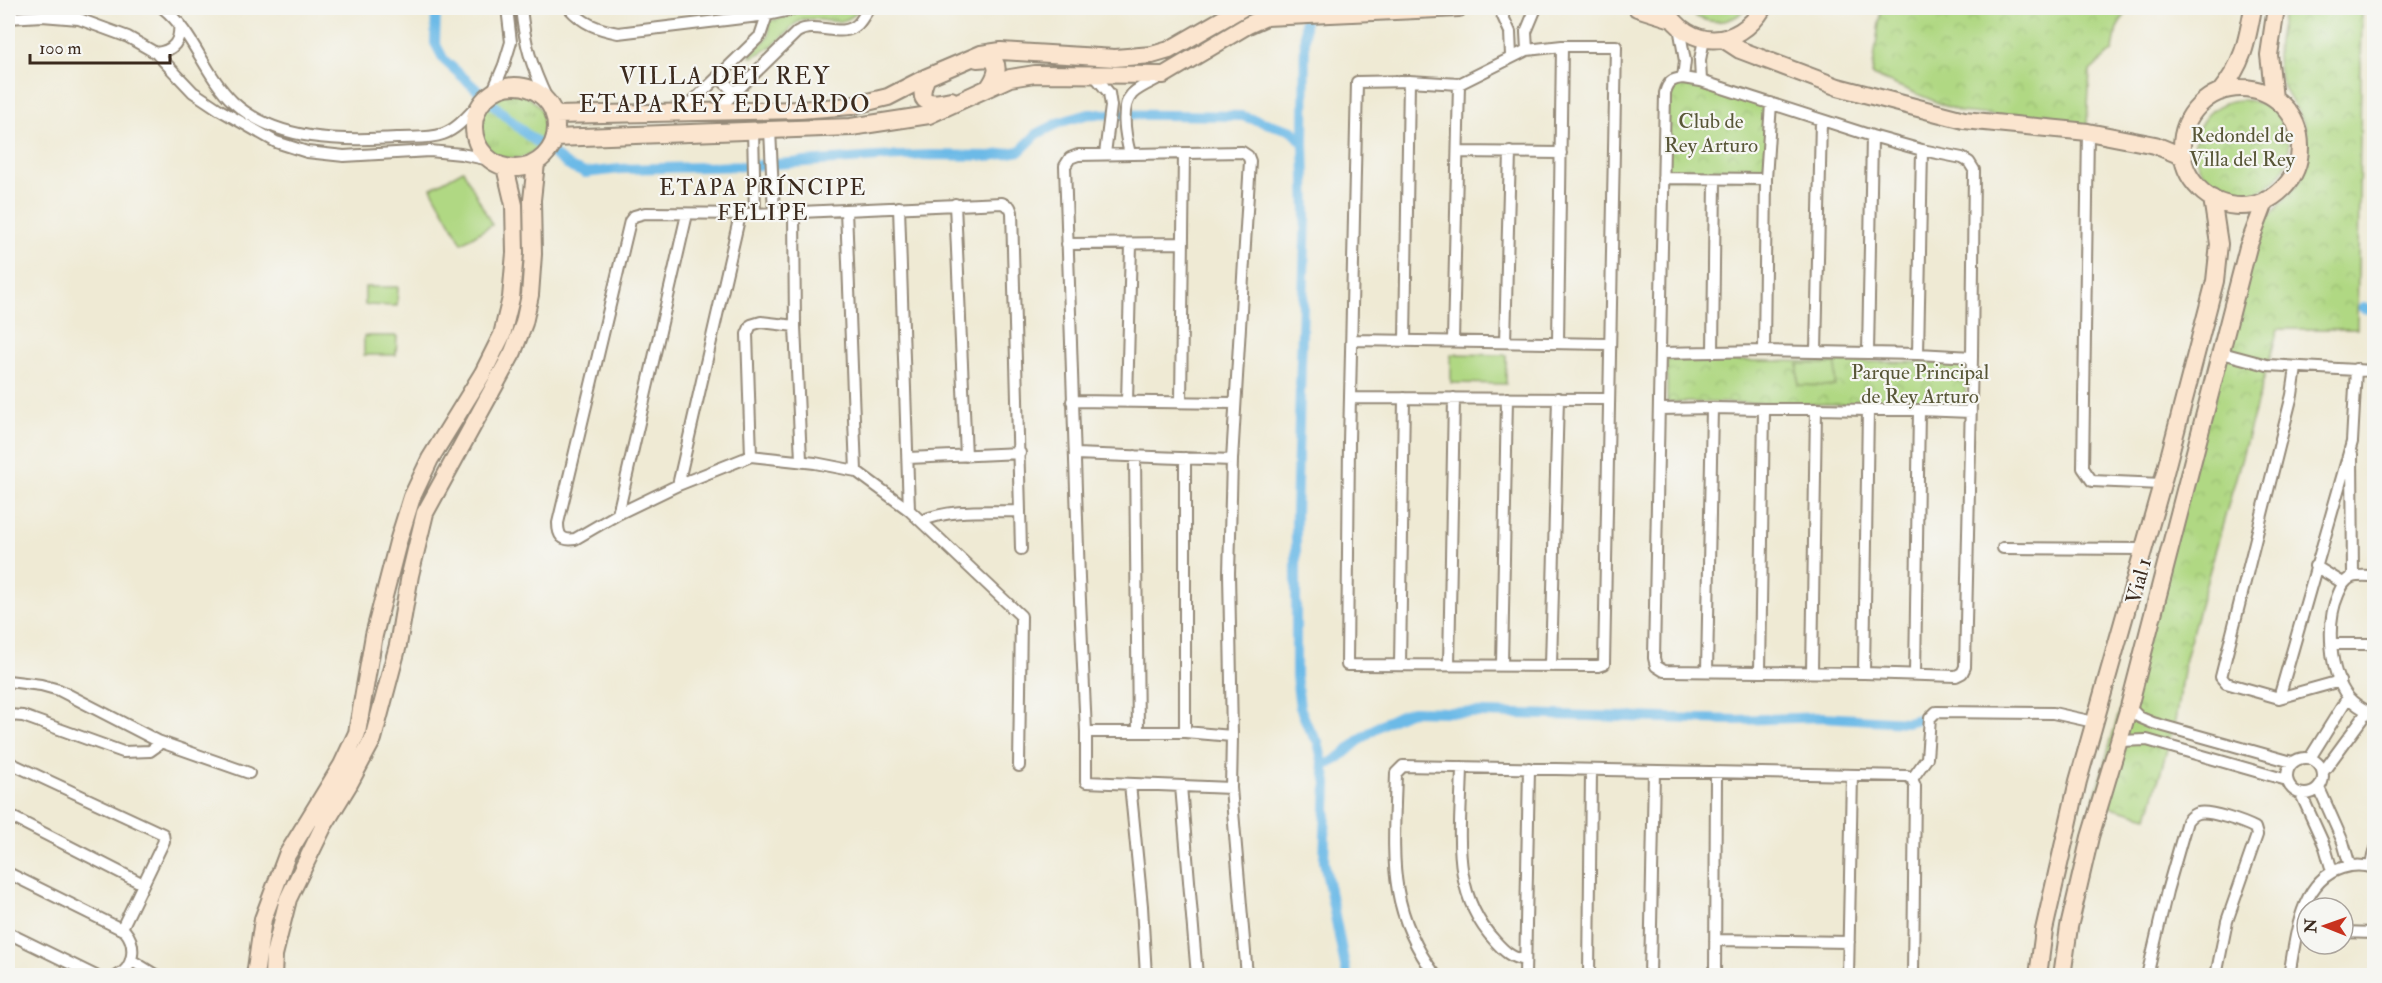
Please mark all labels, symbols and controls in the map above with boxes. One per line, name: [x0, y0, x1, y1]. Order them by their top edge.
scale bar: [30, 27, 170, 65]
text: 100 m: [39, 37, 82, 60]
district label: VILLA DEL REY ETAPA REY EDUARDO: [579, 61, 871, 120]
park label: Club de Rey Arturo: [1664, 108, 1758, 159]
park label: Redondel de Villa del Rey: [2189, 122, 2296, 173]
district label: ETAPA PRÍNCIPE FELIPE: [659, 174, 867, 227]
park label: Parque Principal de Rey Arturo: [1851, 359, 1990, 410]
street label: Vial 1: [2120, 555, 2158, 607]
north arrow: [2295, 896, 2355, 956]
text: N: [2301, 918, 2321, 934]

